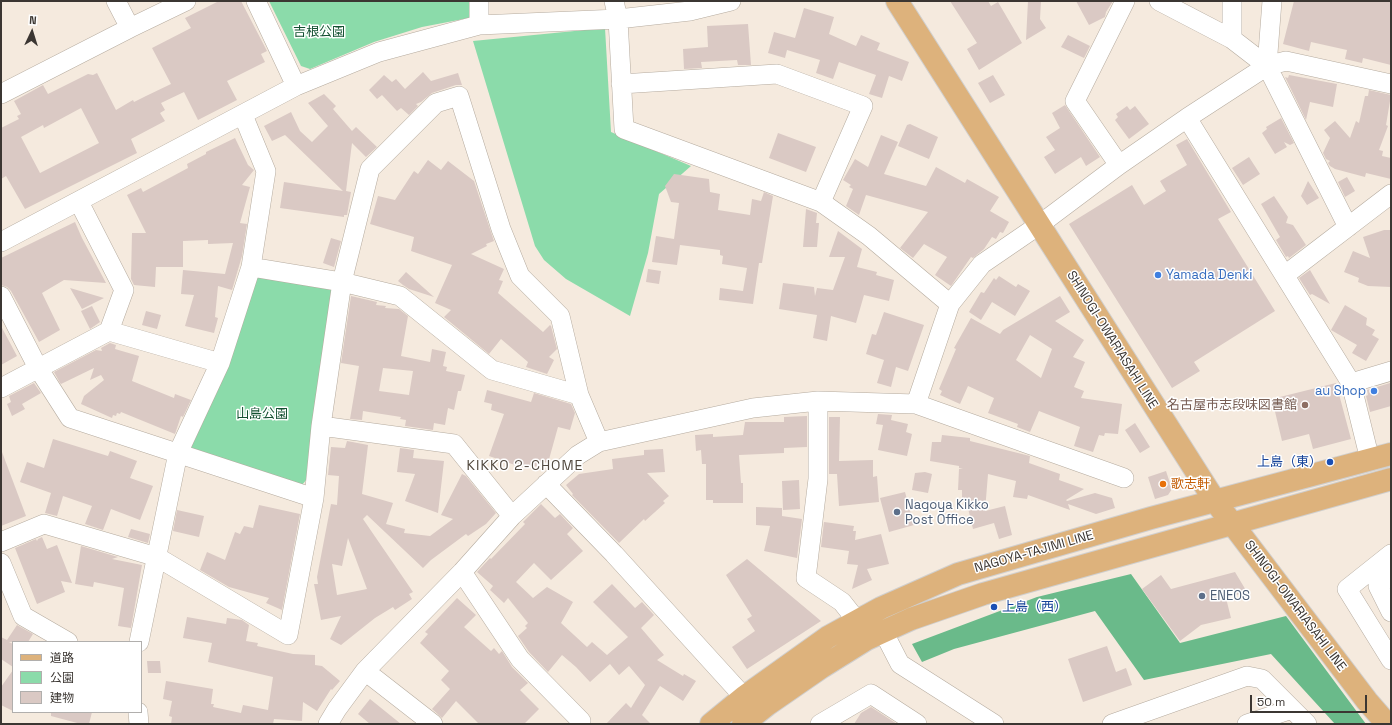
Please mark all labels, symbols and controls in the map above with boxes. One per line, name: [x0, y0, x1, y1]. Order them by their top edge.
north arrow: [12, 12, 52, 52]
text: N: [29, 13, 37, 27]
park label: 吉根公園: [293, 24, 345, 40]
place label: Yamada Denki: [1166, 267, 1252, 283]
street label: SHINOGI-OWARIASAHI LINE: [1063, 268, 1161, 412]
marker: Yamada Denki: [1153, 270, 1163, 280]
place label: au Shop: [1315, 383, 1366, 399]
marker: au Shop: [1369, 386, 1379, 396]
place label: 名古屋市志段味図書館: [1167, 397, 1297, 413]
marker: 名古屋市志段味図書館: [1300, 400, 1310, 410]
park label: 山島公園: [236, 406, 288, 422]
place label: 上島（東）: [1257, 454, 1322, 470]
marker: 上島（東）: [1325, 457, 1335, 467]
district label: KIKKO 2-CHOME: [467, 458, 583, 474]
place label: 歌志軒: [1171, 476, 1210, 492]
marker: 歌志軒: [1158, 479, 1168, 489]
place label: Nagoya Kikko Post Office: [905, 497, 989, 528]
marker: Nagoya Kikko Post Office: [892, 507, 902, 517]
street label: NAGOYA-TAJIMI LINE: [973, 528, 1095, 576]
street label: SHINOGI-OWARIASAHI LINE: [1241, 538, 1349, 674]
place label: ENEOS: [1210, 588, 1250, 604]
marker: ENEOS: [1197, 591, 1207, 601]
place label: 上島（西）: [1002, 599, 1067, 615]
marker: 上島（西）: [989, 602, 999, 612]
legend: [12, 641, 142, 713]
text: 道路: [50, 650, 74, 666]
text: 公園: [50, 670, 74, 686]
scale bar: [1252, 687, 1369, 713]
text: 建物: [50, 690, 74, 706]
text: 50 m: [1257, 694, 1285, 710]

